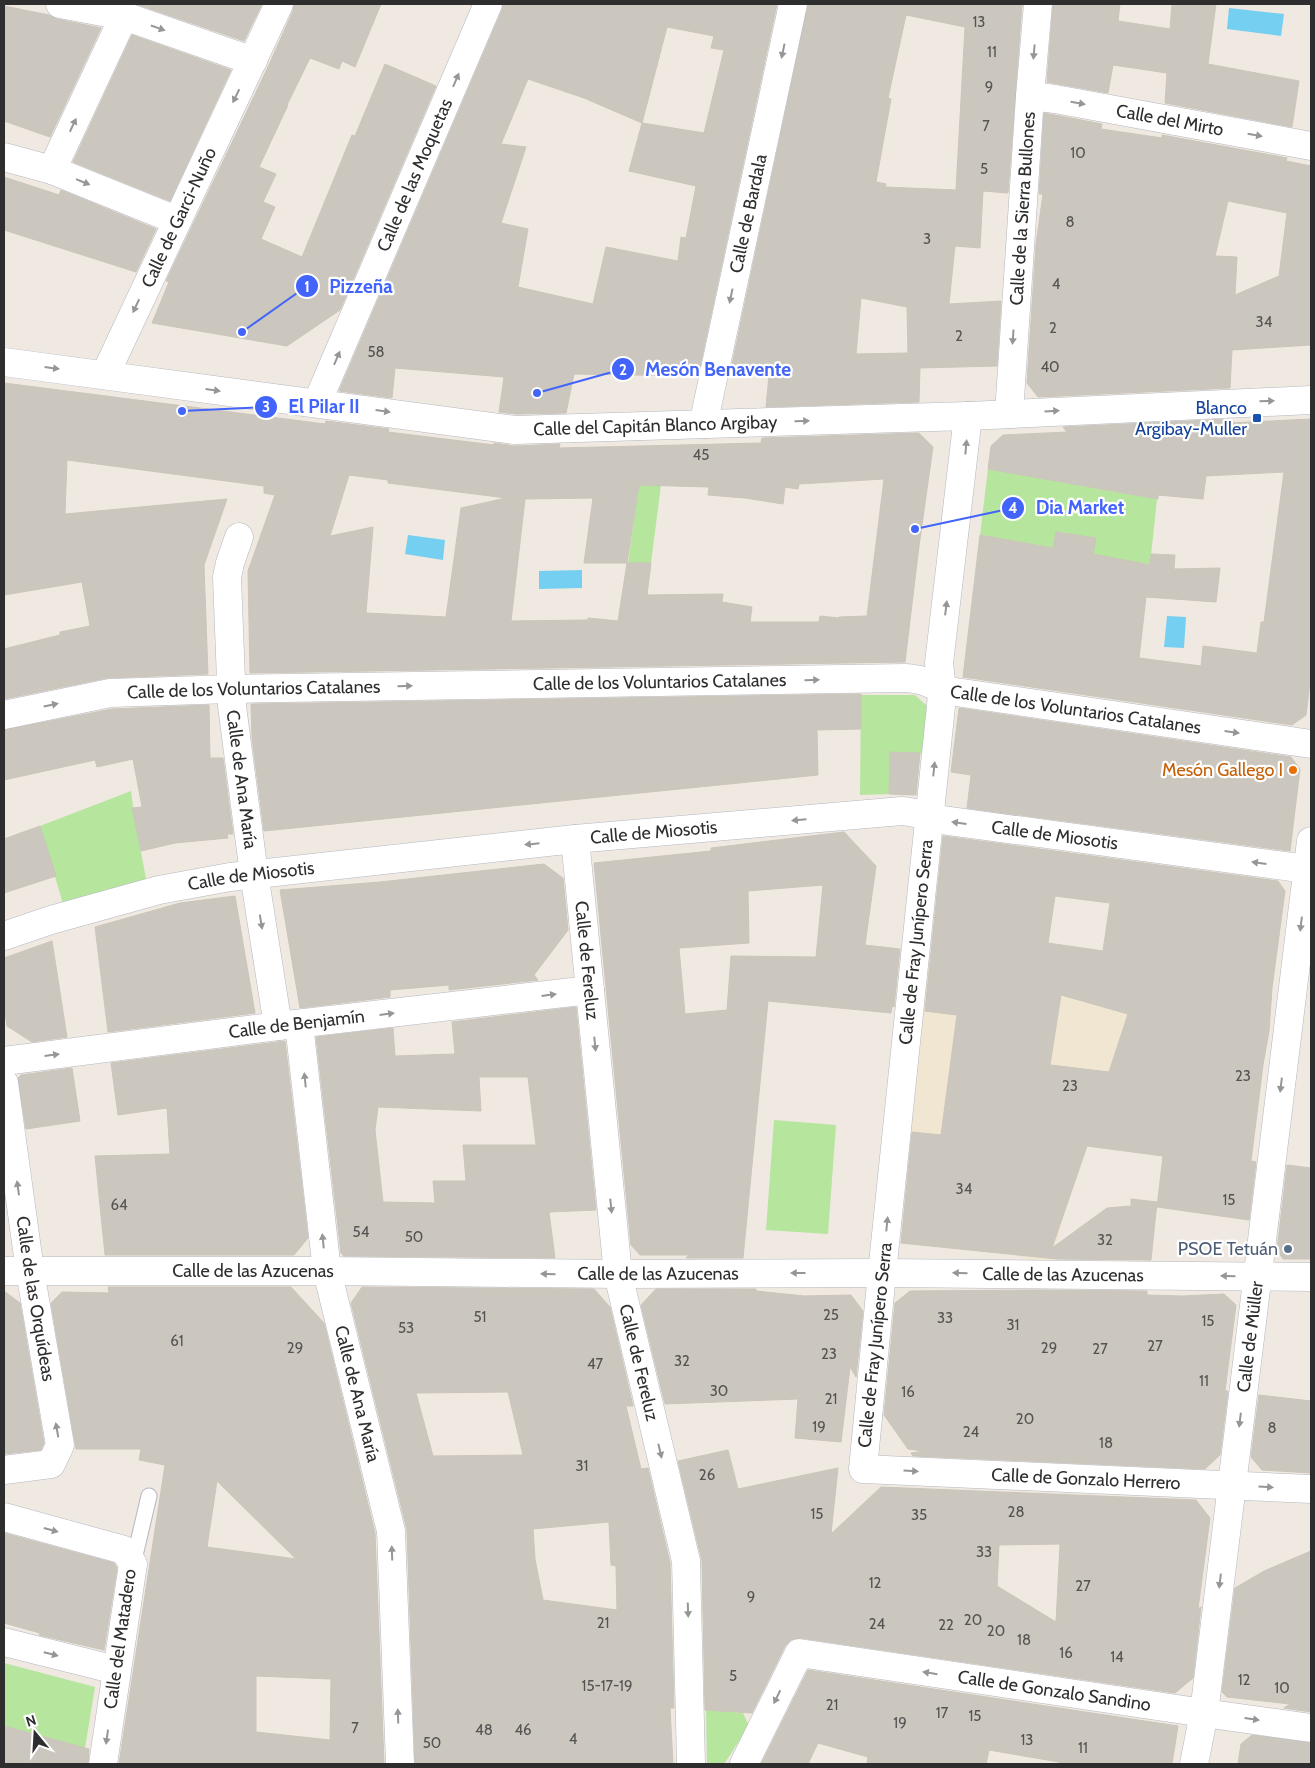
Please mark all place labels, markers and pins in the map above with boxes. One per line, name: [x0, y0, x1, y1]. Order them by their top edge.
callout: Pizzeña: [294, 269, 403, 303]
callout: Mesón Benavente: [610, 352, 801, 386]
callout: El PiIar II: [253, 390, 370, 424]
place label: Blanco Argibay-Muller: [1135, 397, 1247, 440]
marker: Blanco Argibay-Muller: [1251, 412, 1263, 424]
callout: Dia Market: [1001, 491, 1134, 525]
place label: Mesón Gallego I: [1162, 759, 1283, 781]
marker: Mesón Gallego I: [1287, 764, 1299, 776]
place label: PSOE Tetuán: [1178, 1238, 1278, 1260]
marker: PSOE Tetuán: [1282, 1243, 1294, 1255]

